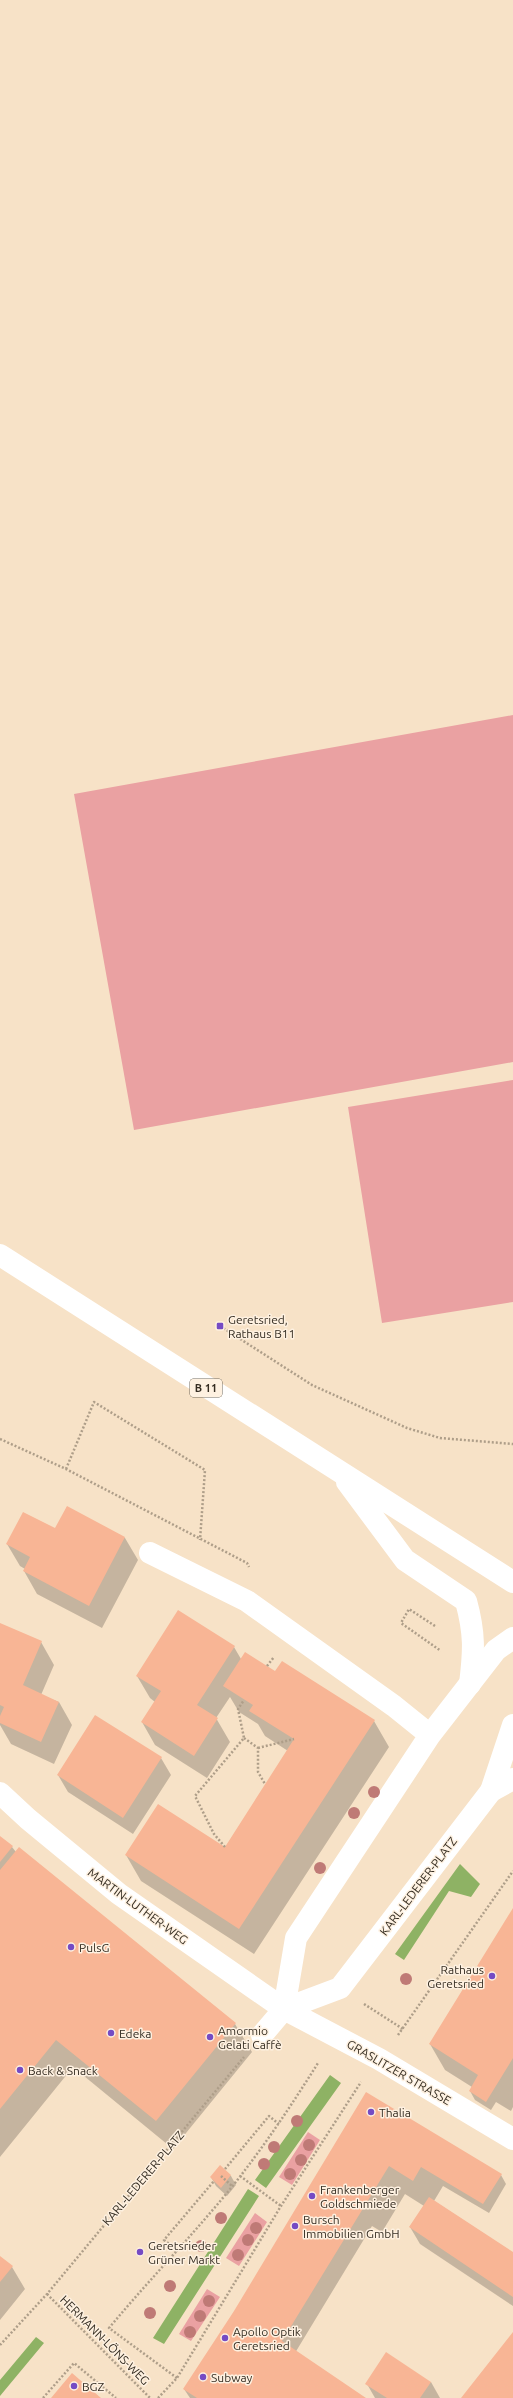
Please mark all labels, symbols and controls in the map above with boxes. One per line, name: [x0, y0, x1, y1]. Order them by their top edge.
place label: Geretsried, Rathaus B11: [228, 1313, 295, 1340]
marker: Geretsried, Rathaus B11: [215, 1321, 225, 1331]
road number: B 11: [190, 1379, 222, 1397]
street label: KARL-LEDERER-PLATZ: [377, 1834, 459, 1938]
street label: MARTIN-LUTHER-WEG: [86, 1865, 190, 1947]
place label: PulsG: [79, 1941, 109, 1954]
marker: PulsG: [66, 1942, 76, 1952]
place label: Rathaus Geretsried: [427, 1963, 484, 1990]
marker: Rathaus Geretsried: [487, 1971, 497, 1981]
place label: Amormio Gelati Caffè: [218, 2024, 282, 2051]
place label: Edeka: [119, 2027, 151, 2040]
marker: Edeka: [106, 2028, 116, 2038]
marker: Amormio Gelati Caffè: [205, 2032, 215, 2042]
street label: GRASLITZER STRASSE: [345, 2037, 453, 2107]
place label: Back & Snack: [28, 2064, 98, 2077]
marker: Back & Snack: [15, 2065, 25, 2075]
place label: Thalia: [379, 2106, 411, 2119]
marker: Thalia: [366, 2107, 376, 2117]
street label: KARL-LEDERER-PLATZ: [100, 2128, 186, 2228]
place label: Frankenberger Goldschmiede: [320, 2183, 400, 2210]
marker: Frankenberger Goldschmiede: [307, 2191, 317, 2201]
place label: Bursch Immobilien GmbH: [303, 2213, 400, 2240]
marker: Bursch Immobilien GmbH: [290, 2221, 300, 2231]
place label: Geretsrieder Grüner Markt: [148, 2239, 220, 2266]
marker: Geretsrieder Grüner Markt: [135, 2247, 145, 2257]
street label: HERMANN-LÖNS-WEG: [58, 2293, 152, 2387]
place label: Apollo Optik Geretsried: [233, 2325, 301, 2352]
marker: Apollo Optik Geretsried: [220, 2333, 230, 2343]
place label: Subway: [211, 2371, 253, 2384]
marker: Subway: [198, 2372, 208, 2382]
place label: BGZ: [82, 2380, 105, 2393]
marker: BGZ: [69, 2381, 79, 2391]

